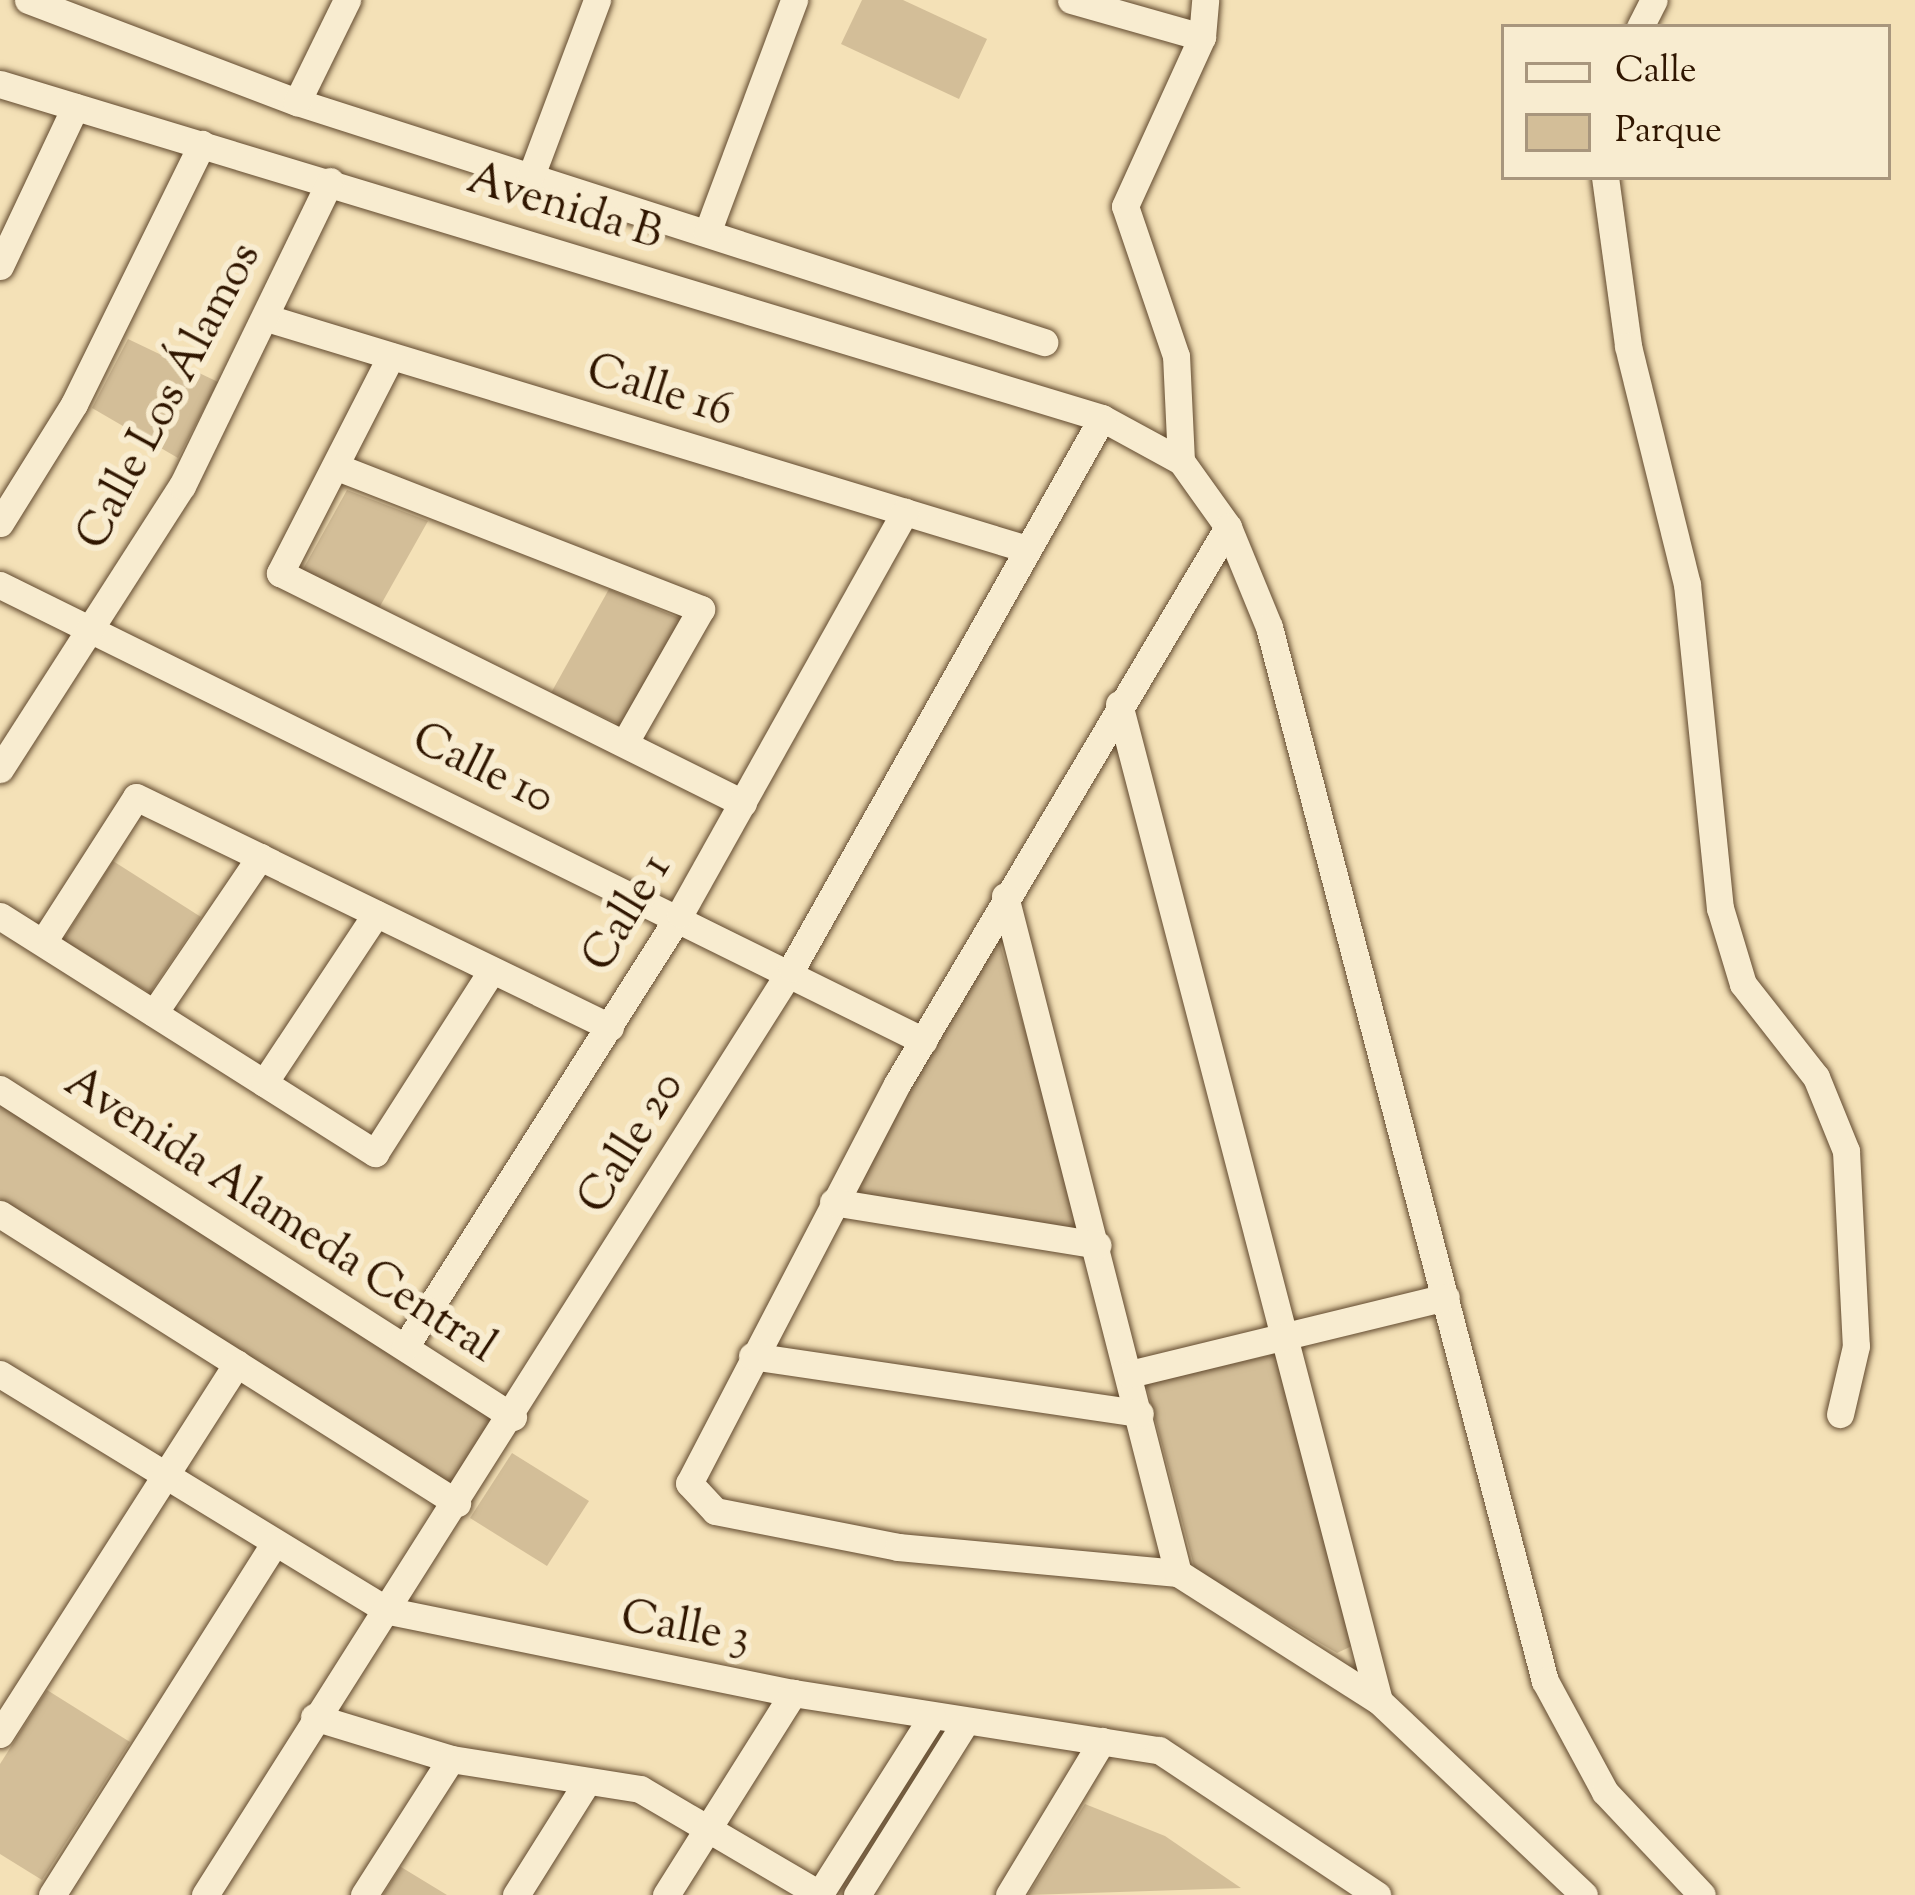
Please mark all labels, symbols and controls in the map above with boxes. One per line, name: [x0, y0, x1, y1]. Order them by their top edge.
legend: [1501, 24, 1891, 180]
text: Calle: [1615, 46, 1697, 98]
text: Parque: [1615, 106, 1722, 158]
street label: Avenida B: [460, 154, 668, 264]
street label: Calle Los Álamos: [67, 234, 275, 560]
street label: Calle 16: [580, 345, 738, 441]
street label: Calle 10: [403, 714, 561, 828]
street label: Calle 1: [573, 846, 685, 982]
street label: Avenida Alameda Central: [53, 1057, 505, 1377]
street label: Calle 20: [569, 1063, 697, 1225]
street label: Calle 3: [616, 1592, 754, 1668]

